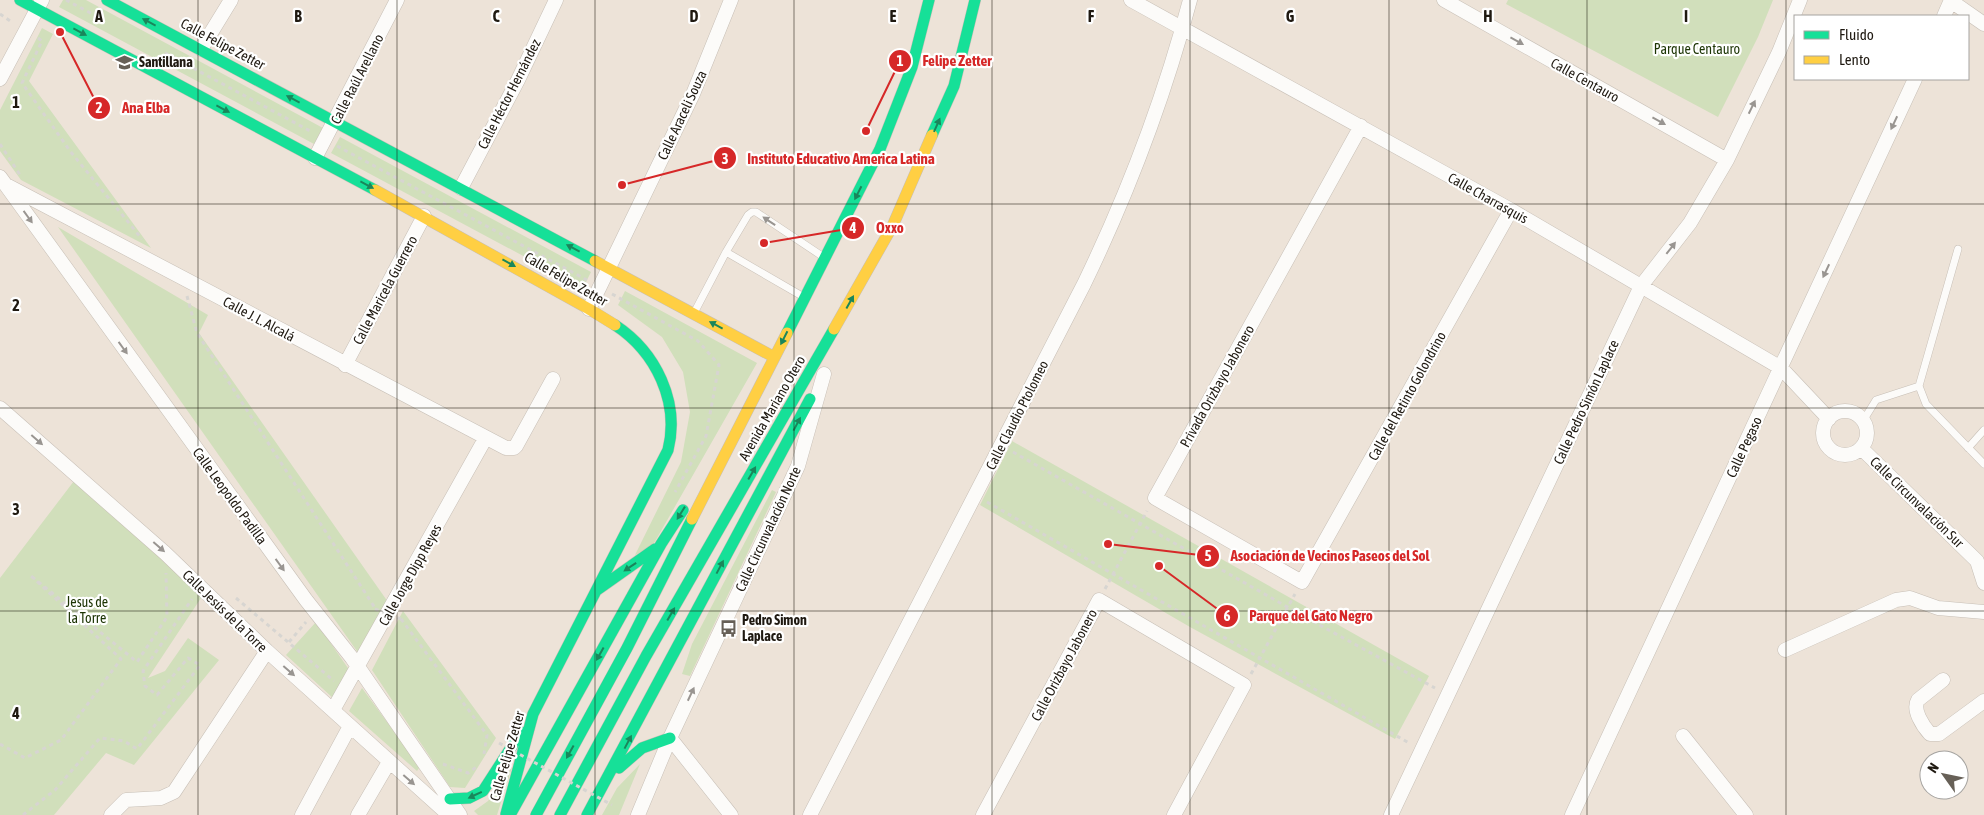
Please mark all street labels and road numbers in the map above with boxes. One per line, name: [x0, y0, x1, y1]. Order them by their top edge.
street label: Calle Felipe Zetter: [178, 15, 269, 73]
street label: Calle Raúl Arellano: [327, 31, 387, 127]
street label: Calle Héctor Hernández: [474, 36, 544, 152]
street label: Calle Centauro: [1548, 55, 1622, 105]
street label: Calle Araceli Souza: [654, 68, 710, 162]
street label: Calle Charrasquis: [1445, 169, 1531, 227]
street label: Calle Maricela Guerrero: [349, 233, 421, 347]
street label: Calle Felipe Zetter: [522, 249, 611, 310]
street label: Calle J. L. Alcalá: [220, 293, 298, 345]
street label: Privada Orizbayo Jabonero: [1177, 322, 1257, 450]
street label: Calle del Retinto Golondrino: [1365, 329, 1449, 463]
street label: Calle Pedro Simón Laplace: [1550, 337, 1622, 467]
street label: Avenida Mariano Otero: [736, 353, 808, 463]
street label: Calle Claudio Ptolomeo: [983, 358, 1051, 472]
street label: Calle Pegaso: [1723, 414, 1765, 480]
street label: Calle Leopoldo Padilla: [190, 445, 270, 547]
street label: Calle Circunvalación Sur: [1867, 453, 1968, 551]
street label: Calle Circunvalación Norte: [732, 464, 804, 594]
street label: Calle Jorge Dipp Reyes: [375, 521, 445, 629]
street label: Calle Jesús de la Torre: [179, 567, 271, 655]
street label: Calle Orizbayo Jabonero: [1028, 606, 1100, 724]
street label: Calle Felipe Zetter: [486, 708, 528, 803]

